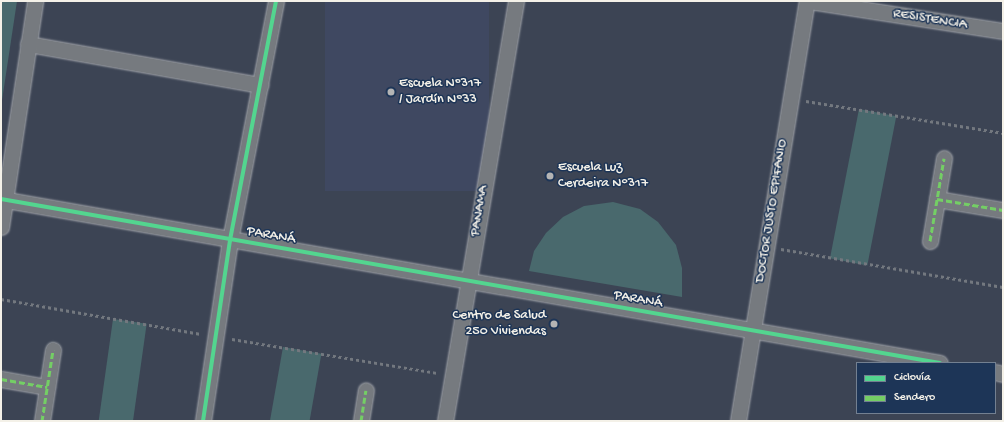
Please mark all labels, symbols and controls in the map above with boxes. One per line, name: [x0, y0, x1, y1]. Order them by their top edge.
street label: RESISTENCIA: [892, 6, 968, 34]
place label: Escuela Nº317 / Jardín Nº33: [399, 76, 481, 108]
marker: Escuela Nº317 / Jardín Nº33: [386, 87, 396, 97]
street label: DOCTOR JUSTO EPIFANIO: [752, 138, 792, 284]
place label: Escuela Luz Cerdeira N°317: [558, 160, 648, 192]
marker: Escuela Luz Cerdeira N°317: [545, 171, 555, 181]
street label: PANAMA: [467, 184, 493, 238]
street label: PARANÁ: [245, 223, 297, 249]
street label: PARANÁ: [612, 287, 664, 313]
place label: Centro de Salud 250 Viviendas: [452, 308, 546, 340]
marker: Centro de Salud 250 Viviendas: [549, 319, 559, 329]
legend: [856, 362, 996, 414]
text: Ciclovía: [894, 371, 931, 385]
text: Sendero: [894, 391, 935, 405]

